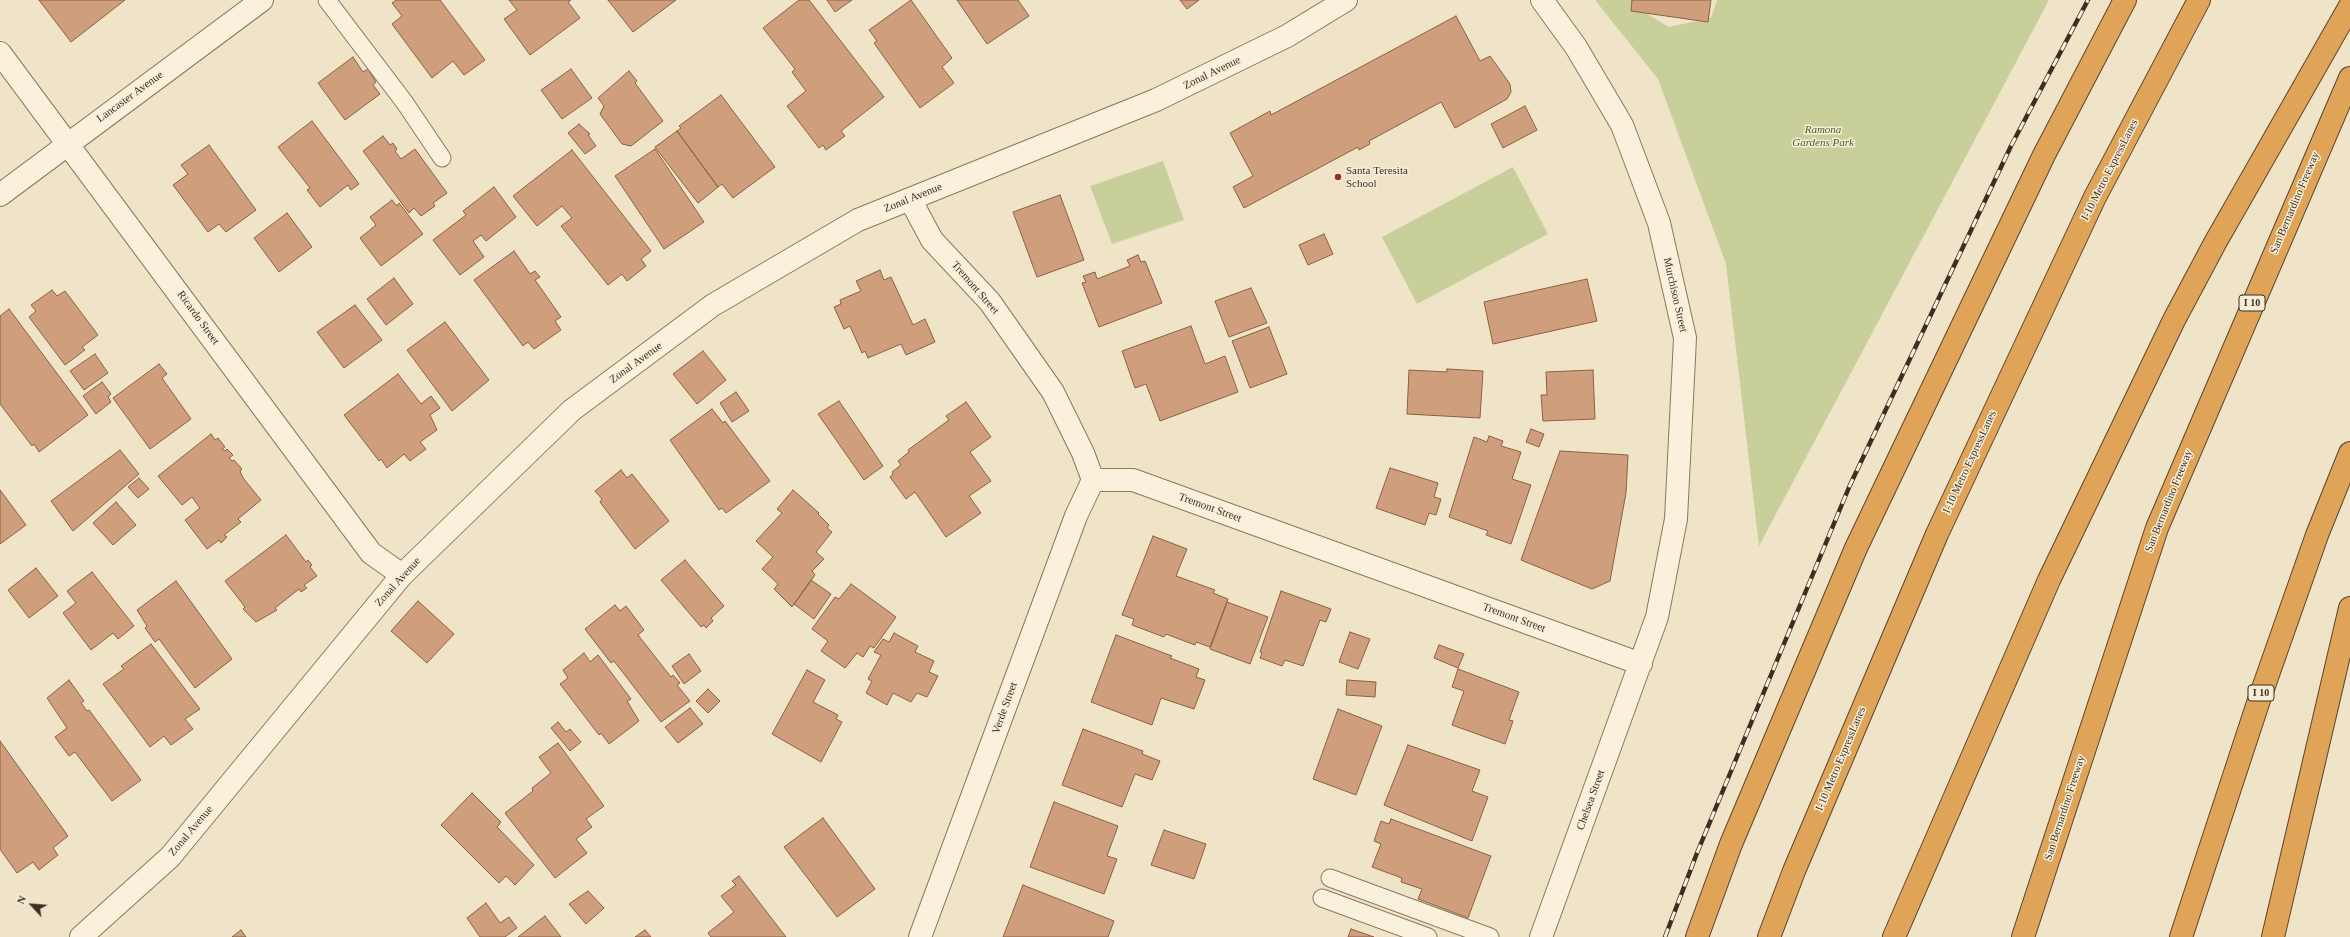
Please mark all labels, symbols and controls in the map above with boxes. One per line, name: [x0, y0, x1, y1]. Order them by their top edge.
street label: Zonal Avenue: [1181, 54, 1243, 92]
street label: Lancaster Avenue: [94, 68, 166, 126]
street label: I-10 Metro ExpressLanes: [2079, 117, 2141, 223]
park label: Ramona Gardens Park: [1792, 123, 1854, 149]
street label: San Bernardino Freeway: [2268, 150, 2322, 256]
place label: Santa Teresita School: [1346, 164, 1408, 190]
marker: Santa Teresita School: [1333, 172, 1343, 182]
street label: Zonal Avenue: [882, 180, 944, 216]
street label: Murchison Street: [1660, 256, 1690, 334]
street label: Tremont Street: [948, 259, 1002, 317]
street label: Ricardo Street: [174, 289, 222, 347]
road number: I 10: [2239, 295, 2265, 311]
street label: Zonal Avenue: [607, 339, 665, 387]
street label: I-10 Metro ExpressLanes: [1940, 409, 2000, 515]
street label: San Bernardino Freeway: [2142, 448, 2196, 554]
street label: Tremont Street: [1177, 491, 1243, 525]
street label: Zonal Avenue: [372, 555, 424, 609]
street label: Tremont Street: [1481, 601, 1547, 635]
street label: Verde Street: [990, 680, 1020, 736]
road number: I 10: [2248, 685, 2274, 701]
street label: I-10 Metro ExpressLanes: [1813, 705, 1869, 813]
street label: San Bernardino Freeway: [2042, 754, 2088, 862]
street label: Chelsea Street: [1574, 768, 1608, 832]
street label: Zonal Avenue: [166, 803, 216, 859]
north arrow: [12, 885, 52, 925]
text: N: [14, 894, 28, 906]

